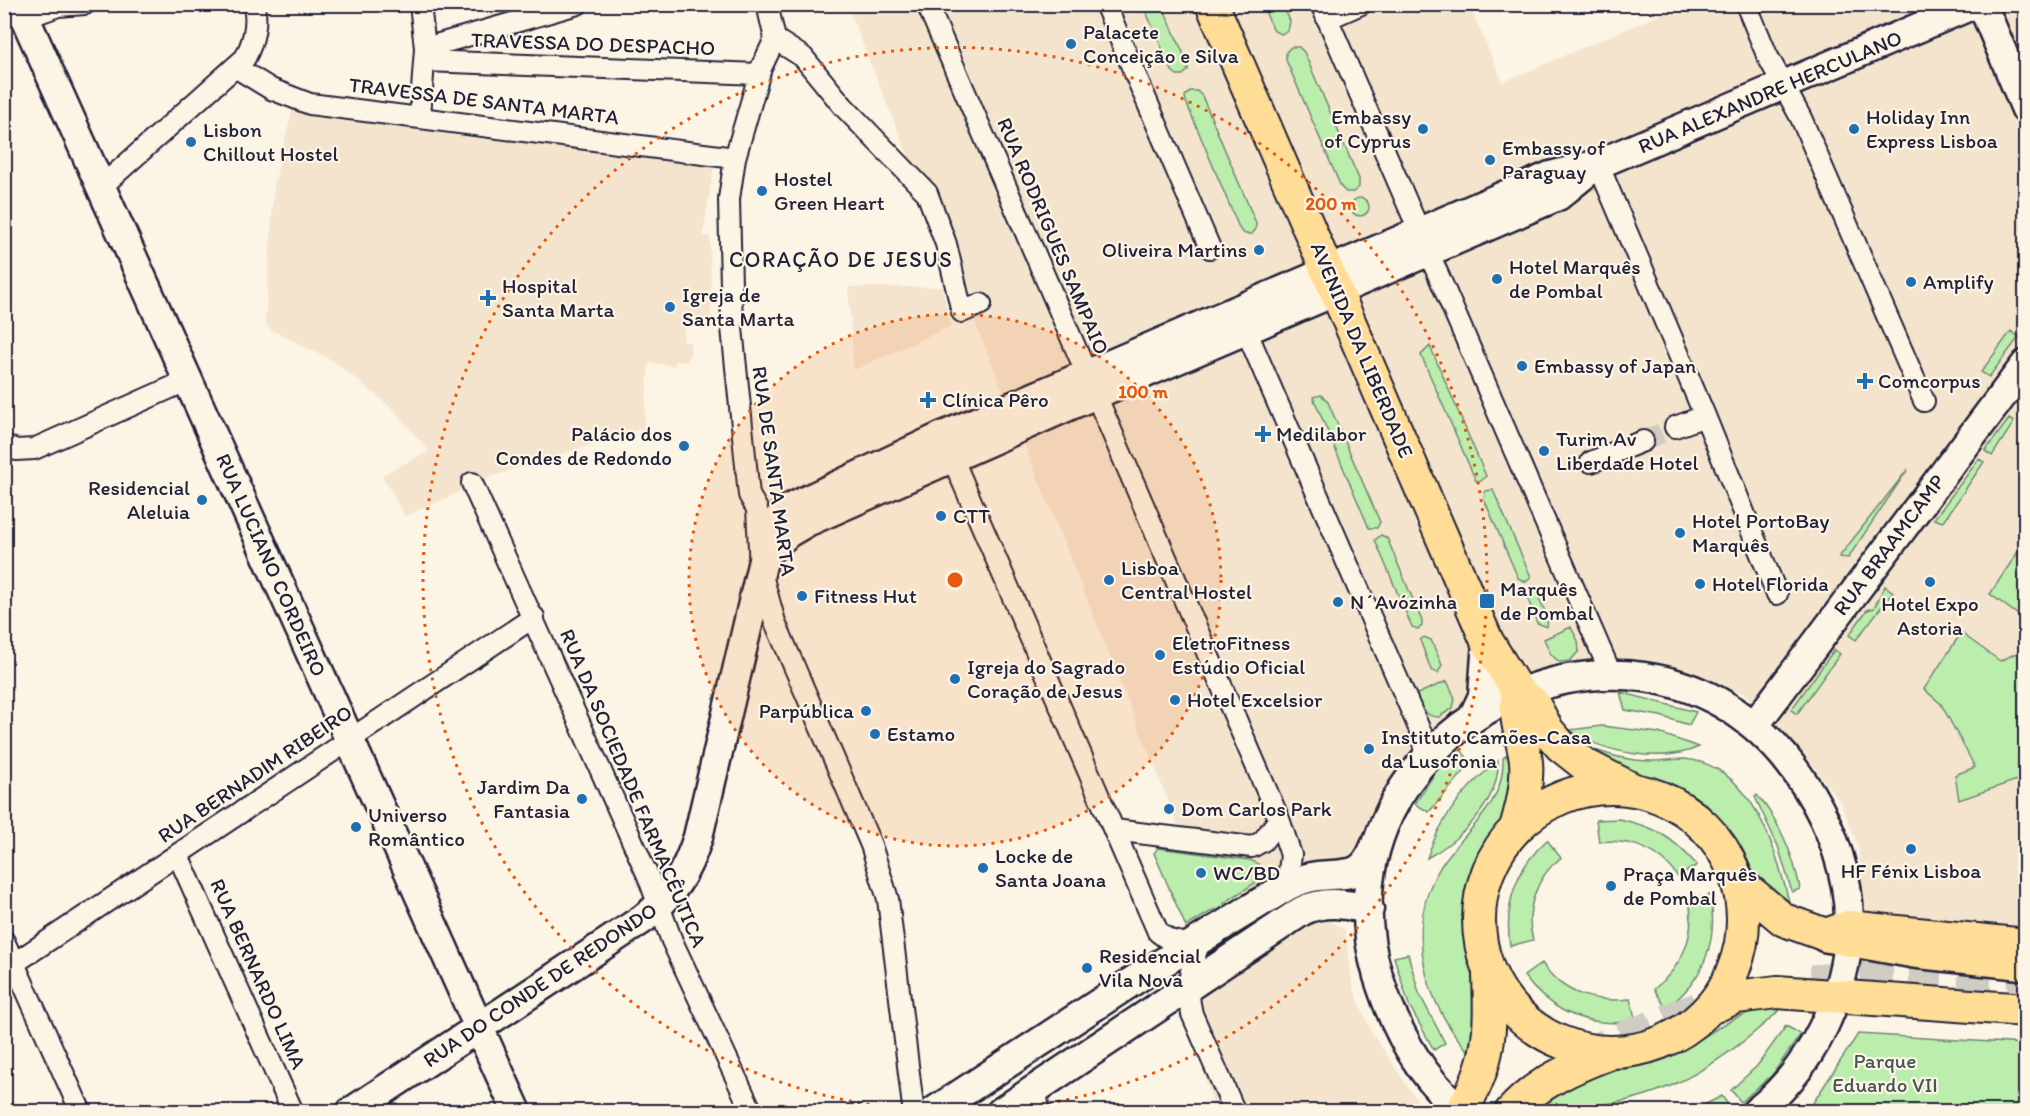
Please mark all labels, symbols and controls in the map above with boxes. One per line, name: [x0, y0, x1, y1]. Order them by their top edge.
place label: Palacete Conceição e Silva: [1083, 19, 1239, 68]
street label: RUA ALEXANDRE HERCULANO: [1634, 25, 1905, 159]
street label: TRAVESSA DO DESPACHO: [470, 27, 716, 60]
marker: Palacete Conceição e Silva: [1064, 37, 1078, 51]
street label: TRAVESSA DE SANTA MARTA: [348, 72, 621, 130]
place label: Embassy of Cyprus: [1324, 104, 1411, 153]
place label: Holiday Inn Express Lisboa: [1866, 104, 1998, 153]
street label: RUA RODRIGUES SAMPAIO: [992, 114, 1115, 358]
place label: Lisbon Chillout Hostel: [203, 117, 339, 166]
marker: Embassy of Cyprus: [1416, 122, 1430, 136]
marker: Holiday Inn Express Lisboa: [1847, 122, 1861, 136]
marker: Lisbon Chillout Hostel: [184, 135, 198, 149]
place label: Embassy of Paraguay: [1502, 135, 1605, 184]
marker: Embassy of Paraguay: [1483, 153, 1497, 167]
place label: Hostel Green Heart: [774, 166, 885, 215]
marker: Hostel Green Heart: [755, 184, 769, 198]
text: 200 m: [1306, 193, 1357, 215]
place label: Oliveira Martins: [1102, 237, 1247, 262]
street label: AVENIDA DA LIBERDADE: [1306, 238, 1419, 461]
marker: Oliveira Martins: [1252, 243, 1266, 257]
district label: CORAÇÃO DE JESUS: [729, 246, 953, 273]
place label: Hotel Marquês de Pombal: [1509, 254, 1641, 303]
place label: Amplify: [1923, 269, 1994, 294]
marker: Hotel Marquês de Pombal: [1490, 272, 1504, 286]
place label: Hospital Santa Marta: [502, 273, 615, 322]
marker: Amplify: [1904, 275, 1918, 289]
place label: Igreja de Santa Marta: [682, 282, 795, 331]
marker: Hospital Santa Marta: [479, 289, 497, 307]
marker: Igreja de Santa Marta: [663, 300, 677, 314]
place label: Embassy of Japan: [1534, 353, 1696, 378]
marker: Embassy of Japan: [1515, 359, 1529, 373]
street label: RUA DE SANTA MARTA: [747, 364, 802, 578]
place label: Comcorpus: [1878, 368, 1981, 393]
marker: Comcorpus: [1856, 372, 1874, 390]
text: 100 m: [1118, 381, 1169, 403]
place label: Clínica Pêro: [942, 387, 1049, 412]
marker: Clínica Pêro: [919, 391, 937, 409]
place label: Palácio dos Condes de Redondo: [495, 421, 672, 470]
place label: Medilabor: [1276, 421, 1367, 446]
marker: Medilabor: [1254, 425, 1272, 443]
place label: Turim Av Liberdade Hotel: [1556, 426, 1699, 475]
marker: Palácio dos Condes de Redondo: [677, 439, 691, 453]
marker: Turim Av Liberdade Hotel: [1537, 444, 1551, 458]
street label: RUA LUCIANO CORDEIRO: [211, 449, 332, 680]
street label: RUA BRAAMCAMP: [1828, 469, 1950, 620]
place label: Residencial Aleluia: [88, 475, 190, 524]
marker: Residencial Aleluia: [195, 493, 209, 507]
place label: CTT: [953, 503, 990, 528]
place label: Hotel PortoBay Marquês: [1692, 508, 1829, 557]
marker: CTT: [934, 509, 948, 523]
marker: Hotel PortoBay Marquês: [1673, 526, 1687, 540]
place label: Lisboa Central Hostel: [1121, 555, 1252, 604]
centre of rings: [945, 570, 965, 590]
place label: Hotel Florida: [1712, 571, 1829, 596]
marker: Lisboa Central Hostel: [1102, 573, 1116, 587]
marker: Hotel Expo Astoria: [1923, 575, 1937, 589]
place label: Marquês de Pombal: [1500, 576, 1594, 625]
marker: Hotel Florida: [1693, 577, 1707, 591]
place label: Fitness Hut: [814, 583, 917, 608]
marker: Fitness Hut: [795, 589, 809, 603]
place label: N´Avózinha: [1350, 589, 1457, 614]
place label: Hotel Expo Astoria: [1881, 591, 1979, 640]
marker: Marquês de Pombal: [1478, 592, 1496, 610]
marker: N´Avózinha: [1331, 595, 1345, 609]
street label: RUA DA SOCIEDADE FARMACÊUTICA: [555, 625, 712, 951]
place label: EletroFitness Estúdio Oficial: [1172, 630, 1305, 679]
marker: EletroFitness Estúdio Oficial: [1153, 648, 1167, 662]
place label: Igreja do Sagrado Coração de Jesus: [967, 654, 1125, 703]
marker: Igreja do Sagrado Coração de Jesus: [948, 672, 962, 686]
place label: Hotel Excelsior: [1187, 687, 1323, 712]
marker: Hotel Excelsior: [1168, 693, 1182, 707]
place label: Parpública: [759, 698, 854, 723]
street label: RUA BERNADIM RIBEIRO: [153, 699, 357, 848]
marker: Parpública: [859, 704, 873, 718]
place label: Estamo: [887, 721, 955, 746]
place label: Instituto Camões-Casa da Lusofonia: [1381, 724, 1591, 773]
marker: Estamo: [868, 727, 882, 741]
marker: Instituto Camões-Casa da Lusofonia: [1362, 742, 1376, 756]
place label: Jardim Da Fantasia: [477, 774, 570, 823]
marker: Jardim Da Fantasia: [575, 792, 589, 806]
place label: Dom Carlos Park: [1181, 796, 1332, 821]
place label: Universo Romântico: [368, 802, 465, 851]
marker: Dom Carlos Park: [1162, 802, 1176, 816]
marker: Universo Romântico: [349, 820, 363, 834]
marker: HF Fénix Lisboa: [1904, 842, 1918, 856]
place label: Locke de Santa Joana: [995, 843, 1106, 892]
place label: HF Fénix Lisboa: [1841, 858, 1981, 883]
place label: WC/BD: [1213, 860, 1280, 885]
marker: Locke de Santa Joana: [976, 861, 990, 875]
place label: Praça Marquês de Pombal: [1623, 861, 1757, 910]
marker: WC/BD: [1194, 866, 1208, 880]
street label: RUA BERNARDO LIMA: [205, 875, 312, 1073]
marker: Praça Marquês de Pombal: [1604, 879, 1618, 893]
street label: RUA DO CONDE DE REDONDO: [418, 897, 661, 1072]
place label: Residencial Vila Nova: [1099, 943, 1201, 992]
marker: Residencial Vila Nova: [1080, 961, 1094, 975]
park label: Parque Eduardo VII: [1832, 1048, 1938, 1097]

